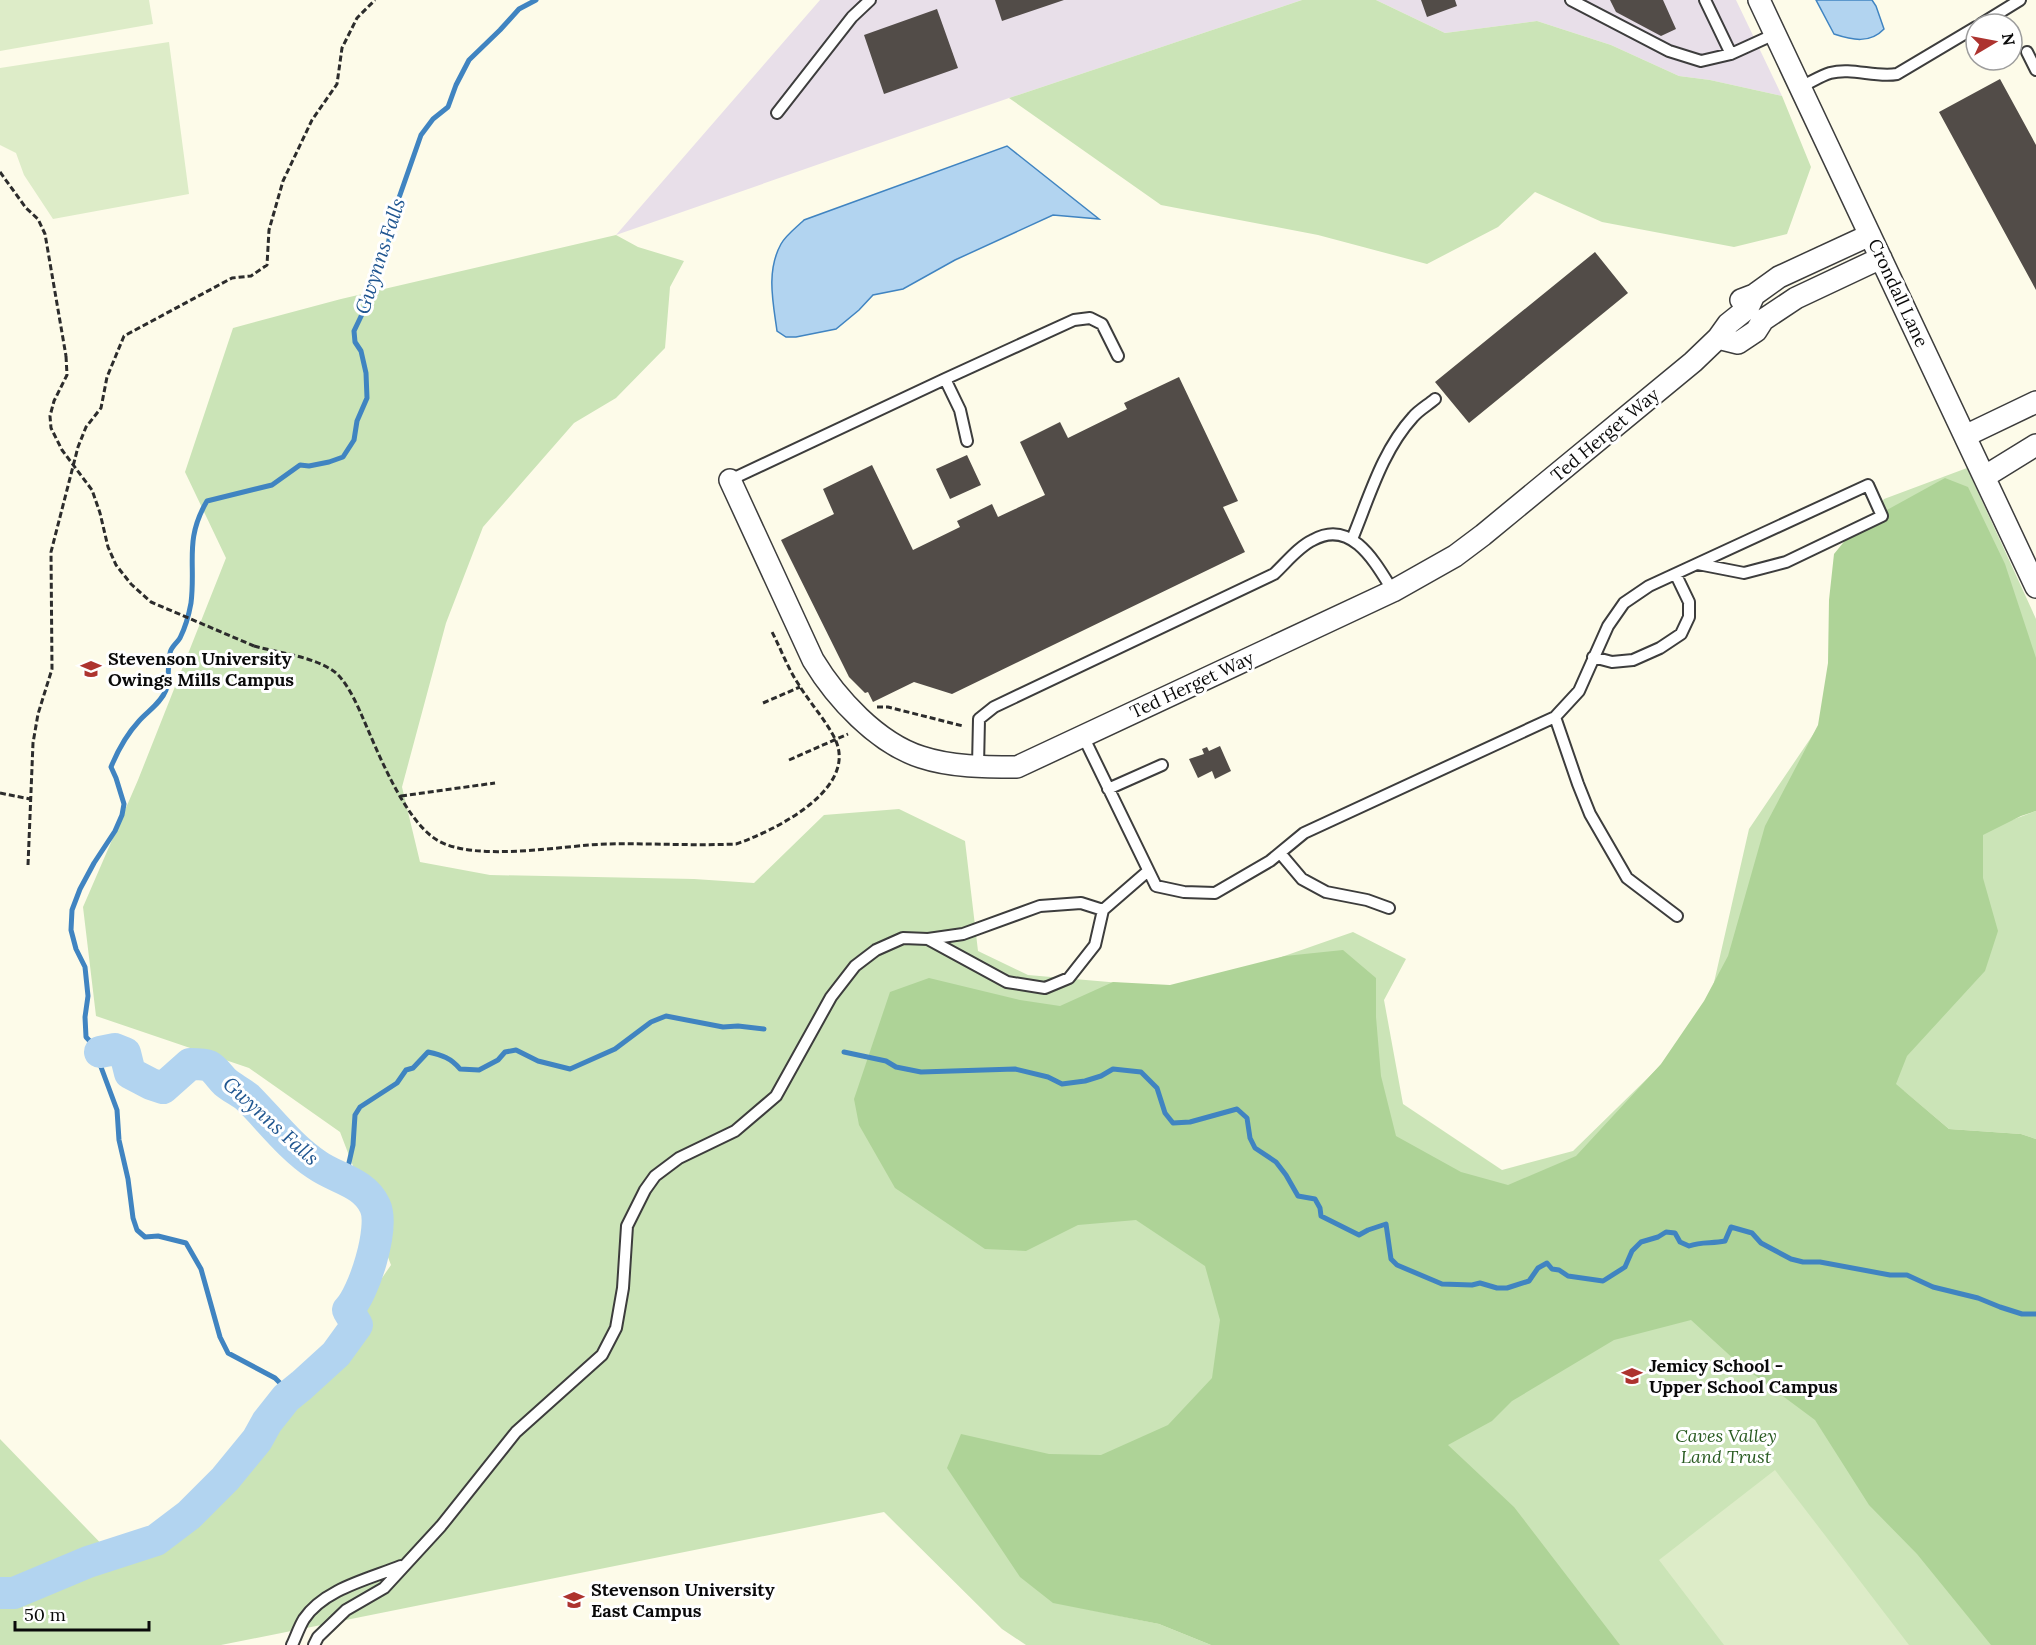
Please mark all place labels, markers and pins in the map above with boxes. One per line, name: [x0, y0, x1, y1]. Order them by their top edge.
place label: Stevenson University Owings Mills Campus: [108, 647, 294, 691]
school or university icon: Stevenson University Owings Mills Campus: [79, 657, 103, 681]
place label: Jemicy School - Upper School Campus: [1649, 1354, 1838, 1398]
school or university icon: Jemicy School - Upper School Campus: [1620, 1364, 1644, 1388]
place label: Stevenson University East Campus: [591, 1578, 775, 1622]
school or university icon: Stevenson University East Campus: [562, 1588, 586, 1612]

